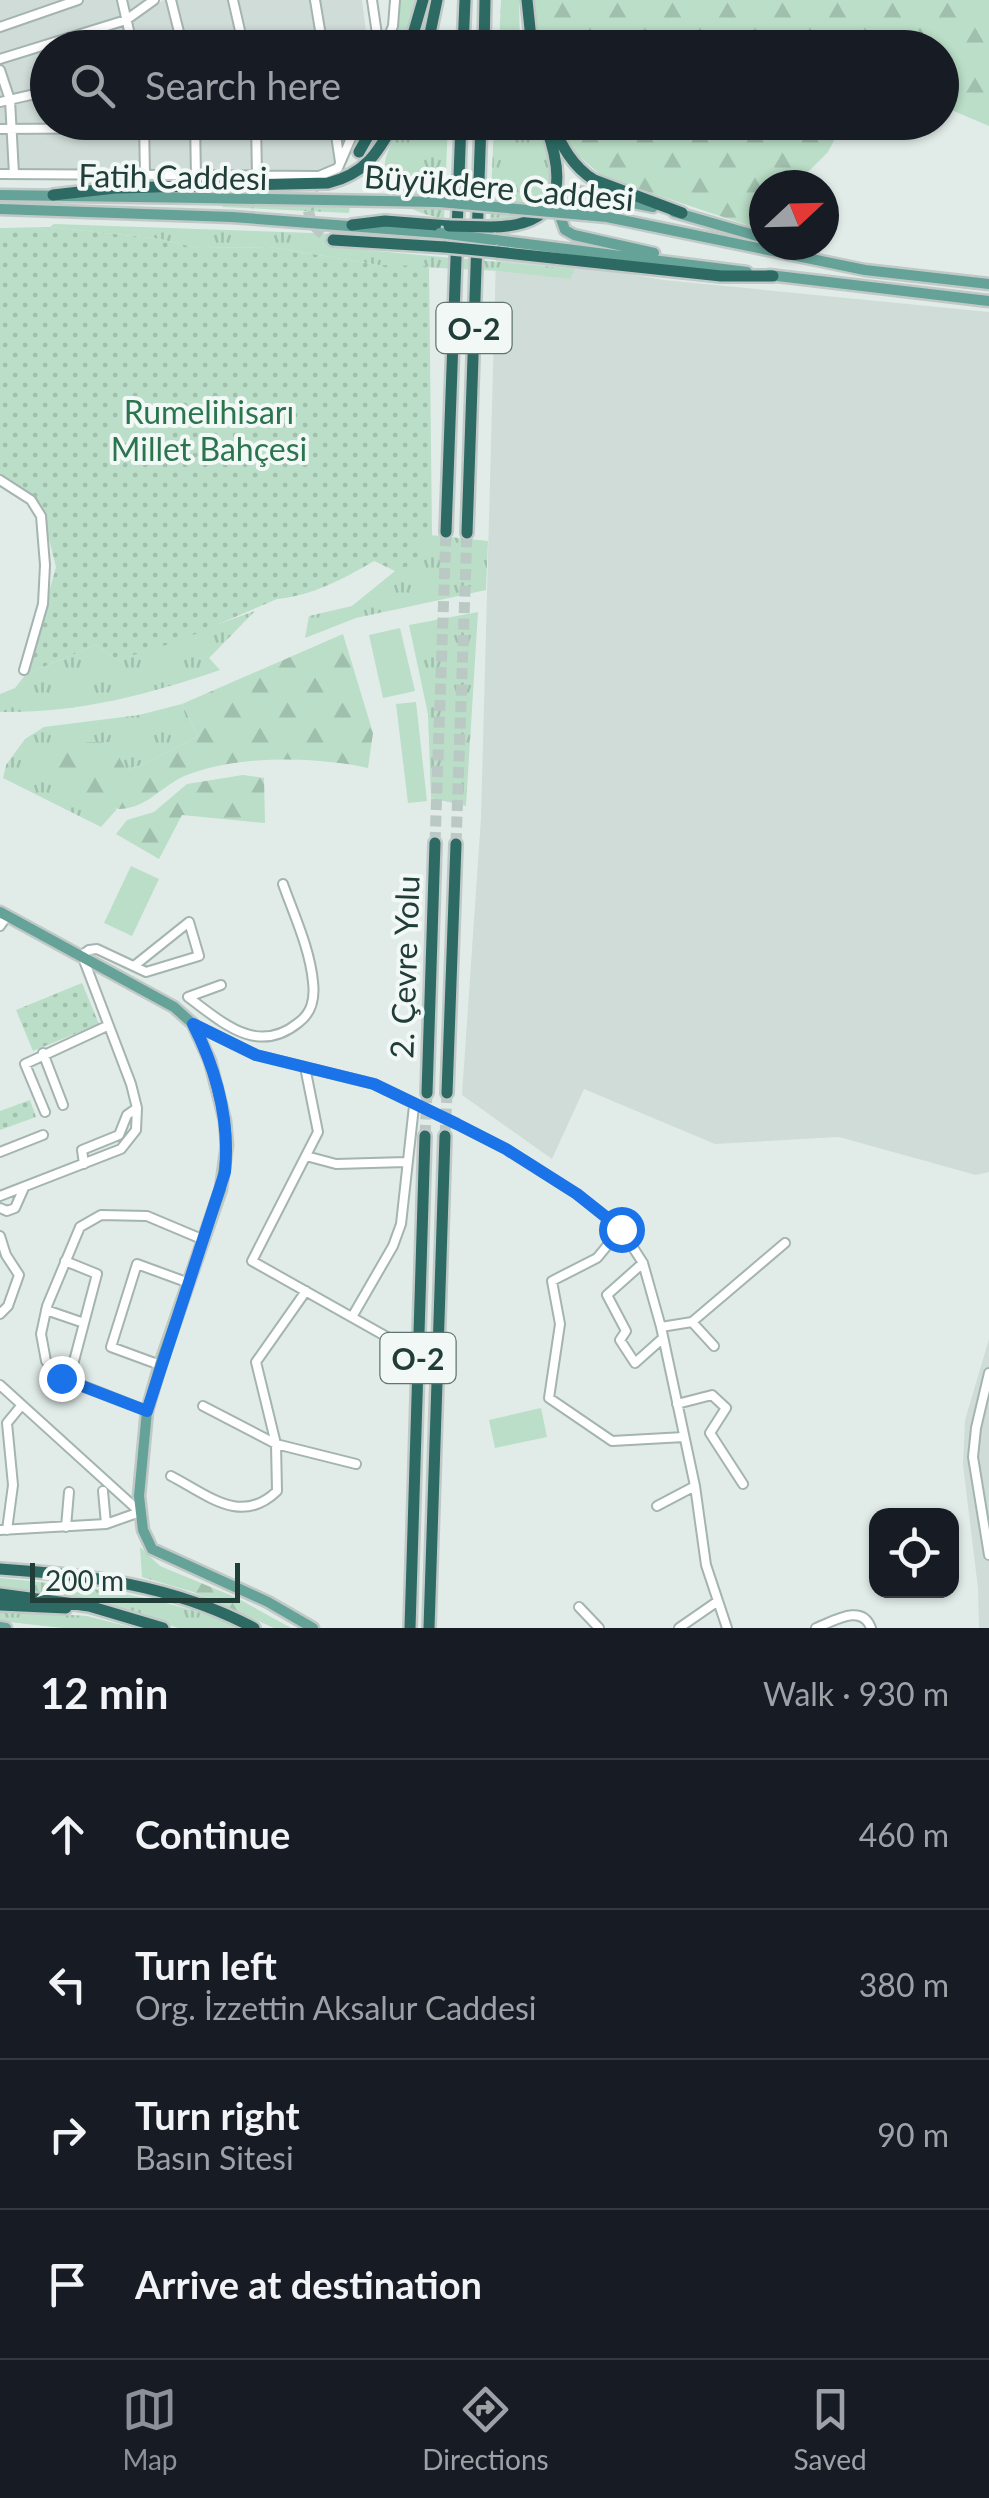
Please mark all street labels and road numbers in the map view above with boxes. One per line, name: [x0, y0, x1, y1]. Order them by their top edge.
street label: Fatih Caddesi: [78, 155, 268, 197]
street label: Büyükdere Caddesi: [363, 156, 635, 218]
road number: O-2: [436, 303, 512, 353]
street label: 2. Çevre Yolu: [381, 875, 427, 1059]
road number: O-2: [380, 1333, 456, 1383]

